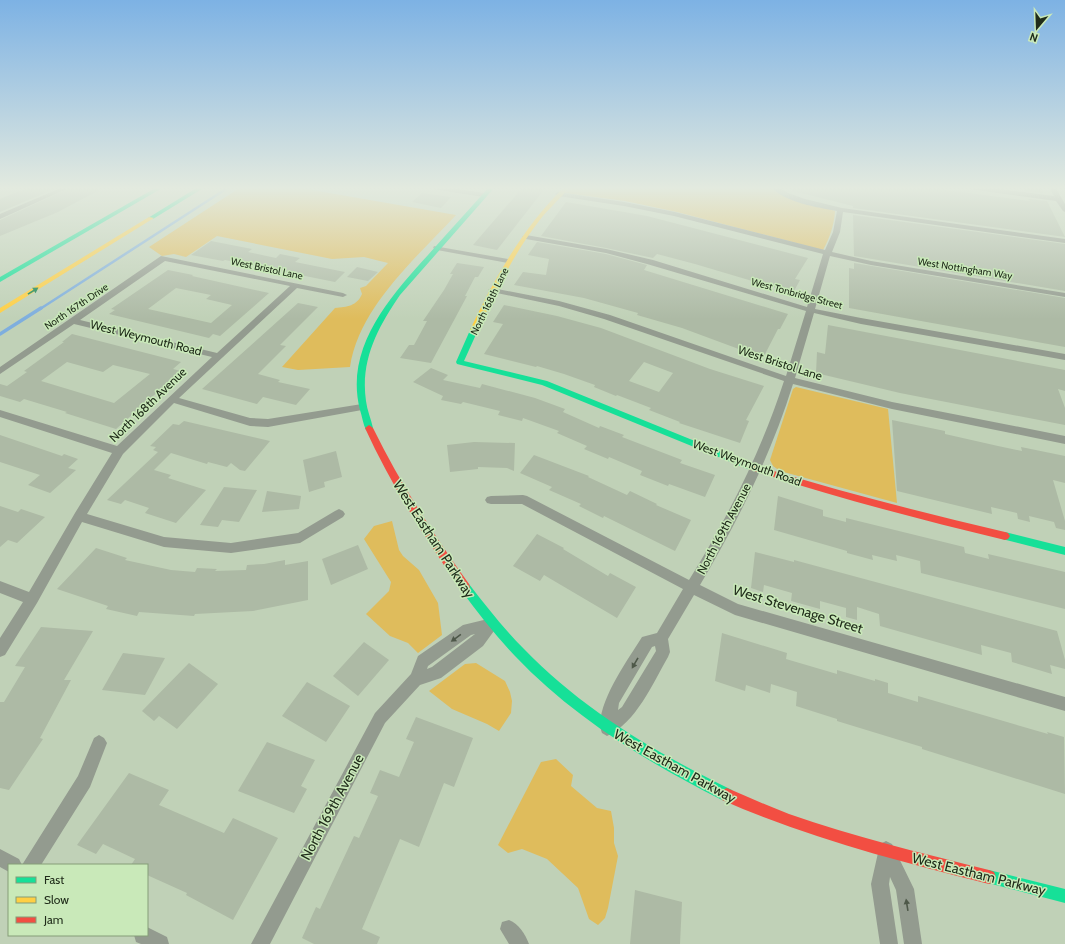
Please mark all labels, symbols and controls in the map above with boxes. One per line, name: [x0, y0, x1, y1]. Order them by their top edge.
north arrow: [1017, 8, 1057, 48]
text: N: [1028, 30, 1040, 45]
street label: West Bristol Lane: [230, 255, 304, 282]
street label: West Nottingham Way: [917, 255, 1013, 282]
street label: North 168th Lane: [468, 265, 511, 337]
street label: West Tonbridge Street: [750, 275, 845, 312]
street label: North 167th Drive: [42, 280, 111, 332]
one-way arrow: [27, 287, 39, 294]
street label: West Weymouth Road: [89, 316, 203, 359]
street label: West Bristol Lane: [736, 342, 824, 383]
street label: North 168th Avenue: [106, 364, 189, 445]
street label: West Weymouth Road: [691, 436, 804, 489]
street label: West Eastham Parkway: [389, 477, 479, 601]
street label: North 169th Avenue: [693, 481, 754, 577]
street label: West Stevenage Street: [731, 581, 865, 637]
one-way arrow: [451, 634, 462, 642]
one-way arrow: [631, 657, 638, 669]
street label: West Eastham Parkway: [611, 725, 739, 807]
street label: North 169th Avenue: [296, 751, 368, 863]
street label: West Eastham Parkway: [910, 849, 1048, 899]
legend: [8, 864, 148, 936]
text: Fast: [44, 872, 64, 887]
text: Slow: [44, 892, 69, 907]
one-way arrow: [904, 899, 910, 912]
text: Jam: [43, 912, 63, 927]

